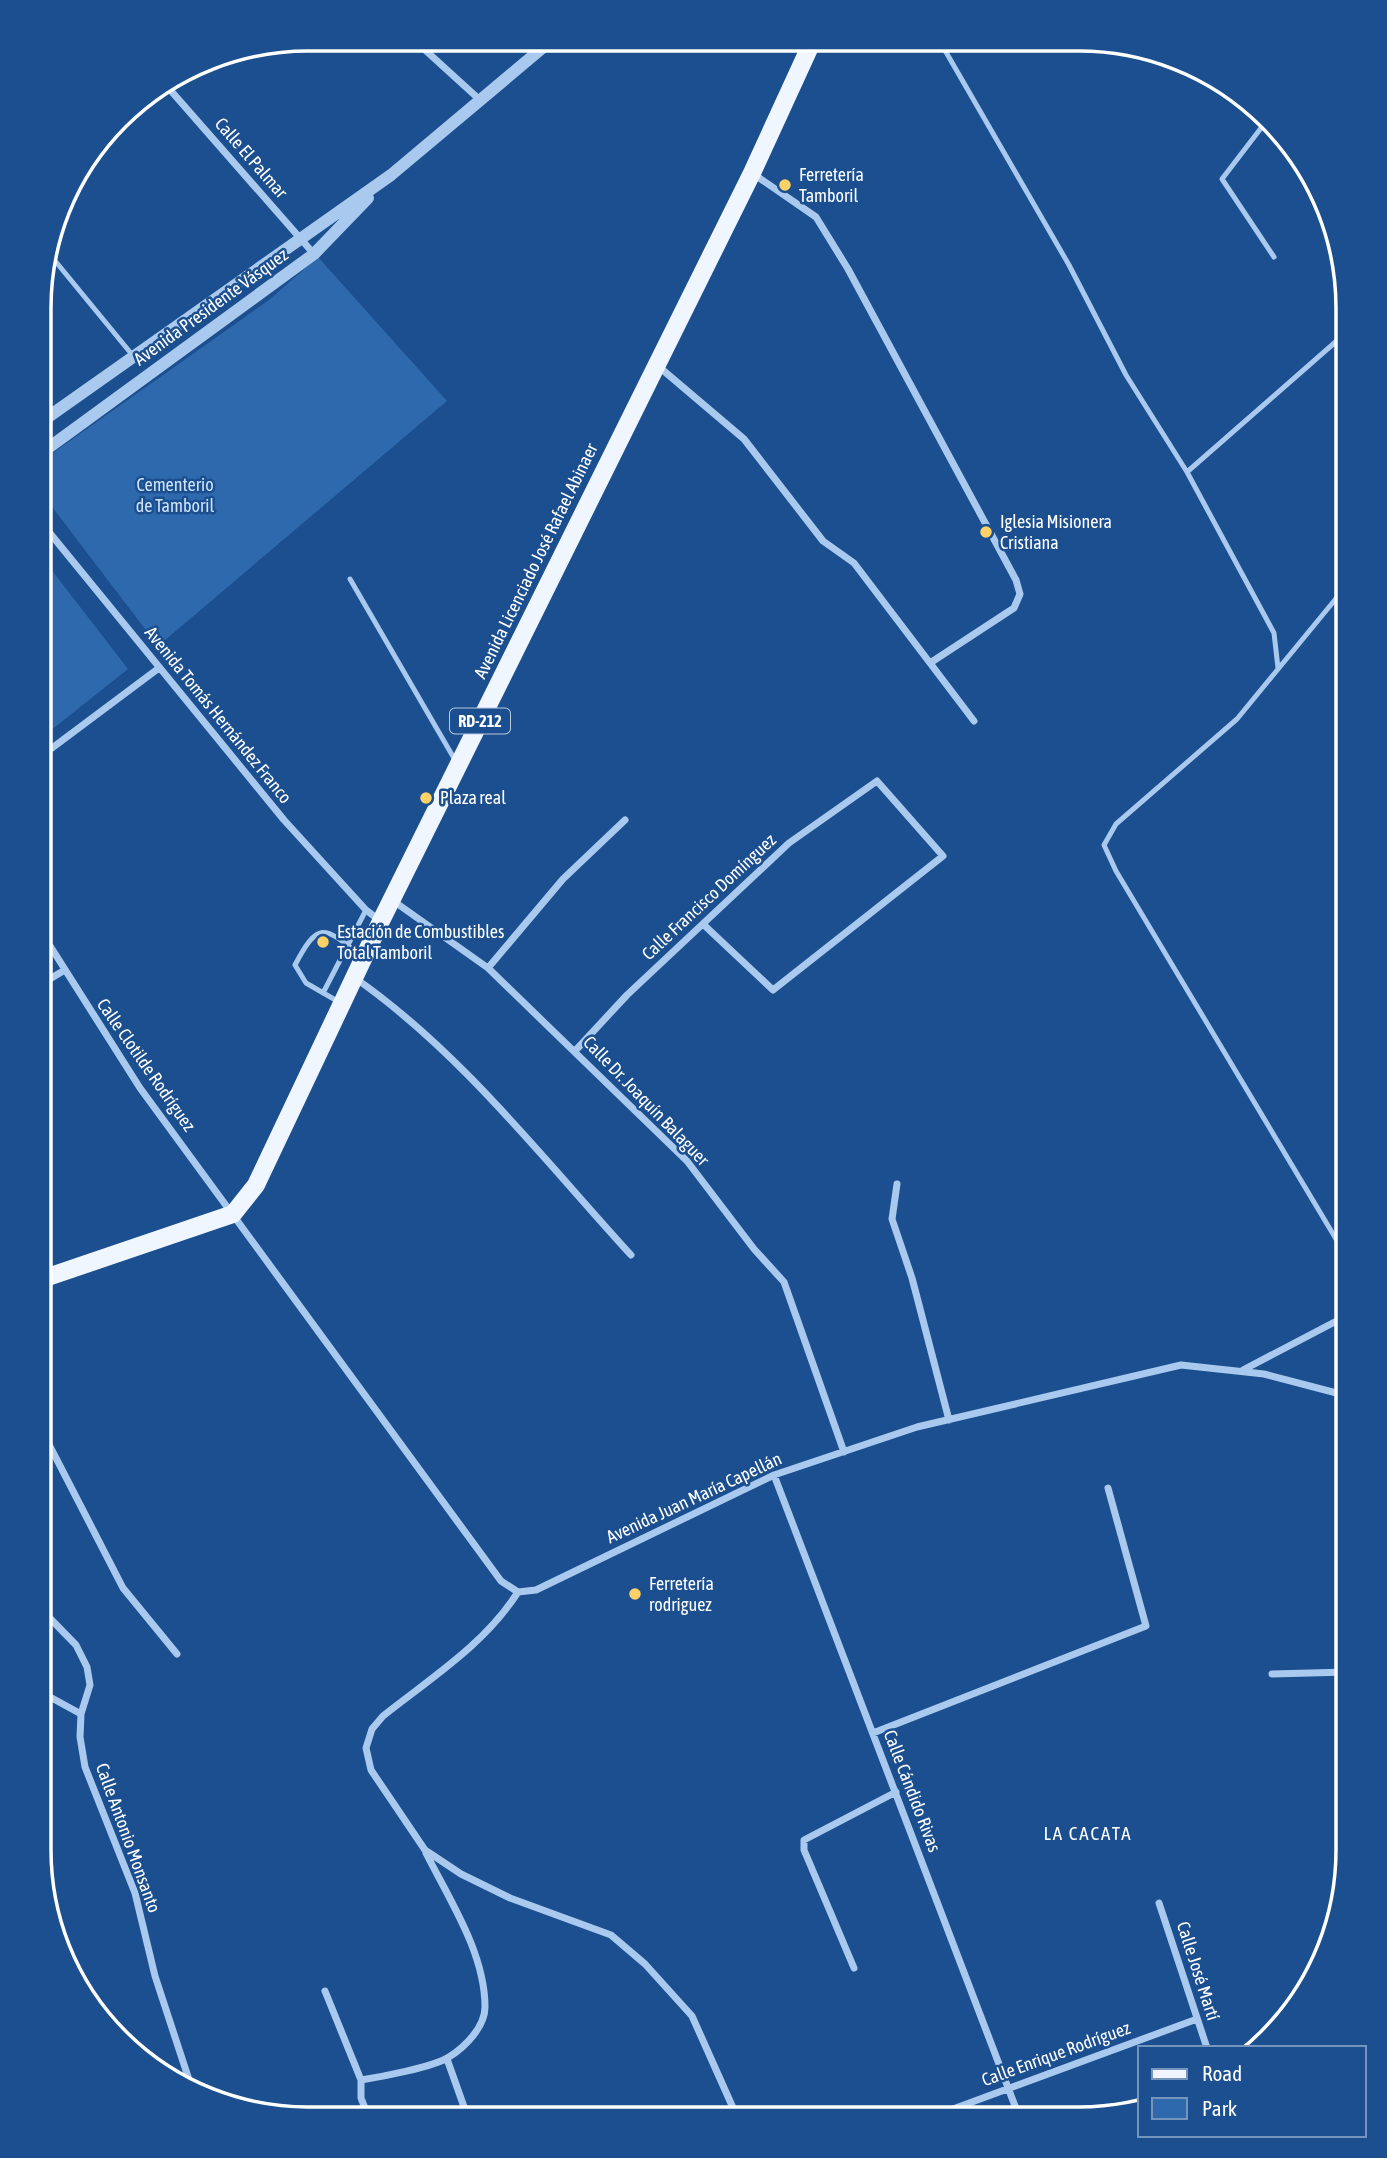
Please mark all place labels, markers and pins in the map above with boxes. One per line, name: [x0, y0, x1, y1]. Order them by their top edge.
place label: Ferretería Tamboril: [799, 164, 864, 206]
marker: Ferretería Tamboril: [777, 177, 793, 193]
place label: Iglesia Misionera Cristiana: [1000, 511, 1112, 553]
marker: Iglesia Misionera Cristiana: [978, 524, 994, 540]
place label: Plaza real: [440, 787, 506, 808]
marker: Plaza real: [418, 790, 434, 806]
place label: Estación de Combustibles Total Tamboril: [337, 921, 504, 963]
marker: Estación de Combustibles Total Tamboril: [315, 934, 331, 950]
place label: Ferretería rodriguez: [649, 1573, 714, 1615]
marker: Ferretería rodriguez: [627, 1586, 643, 1602]

